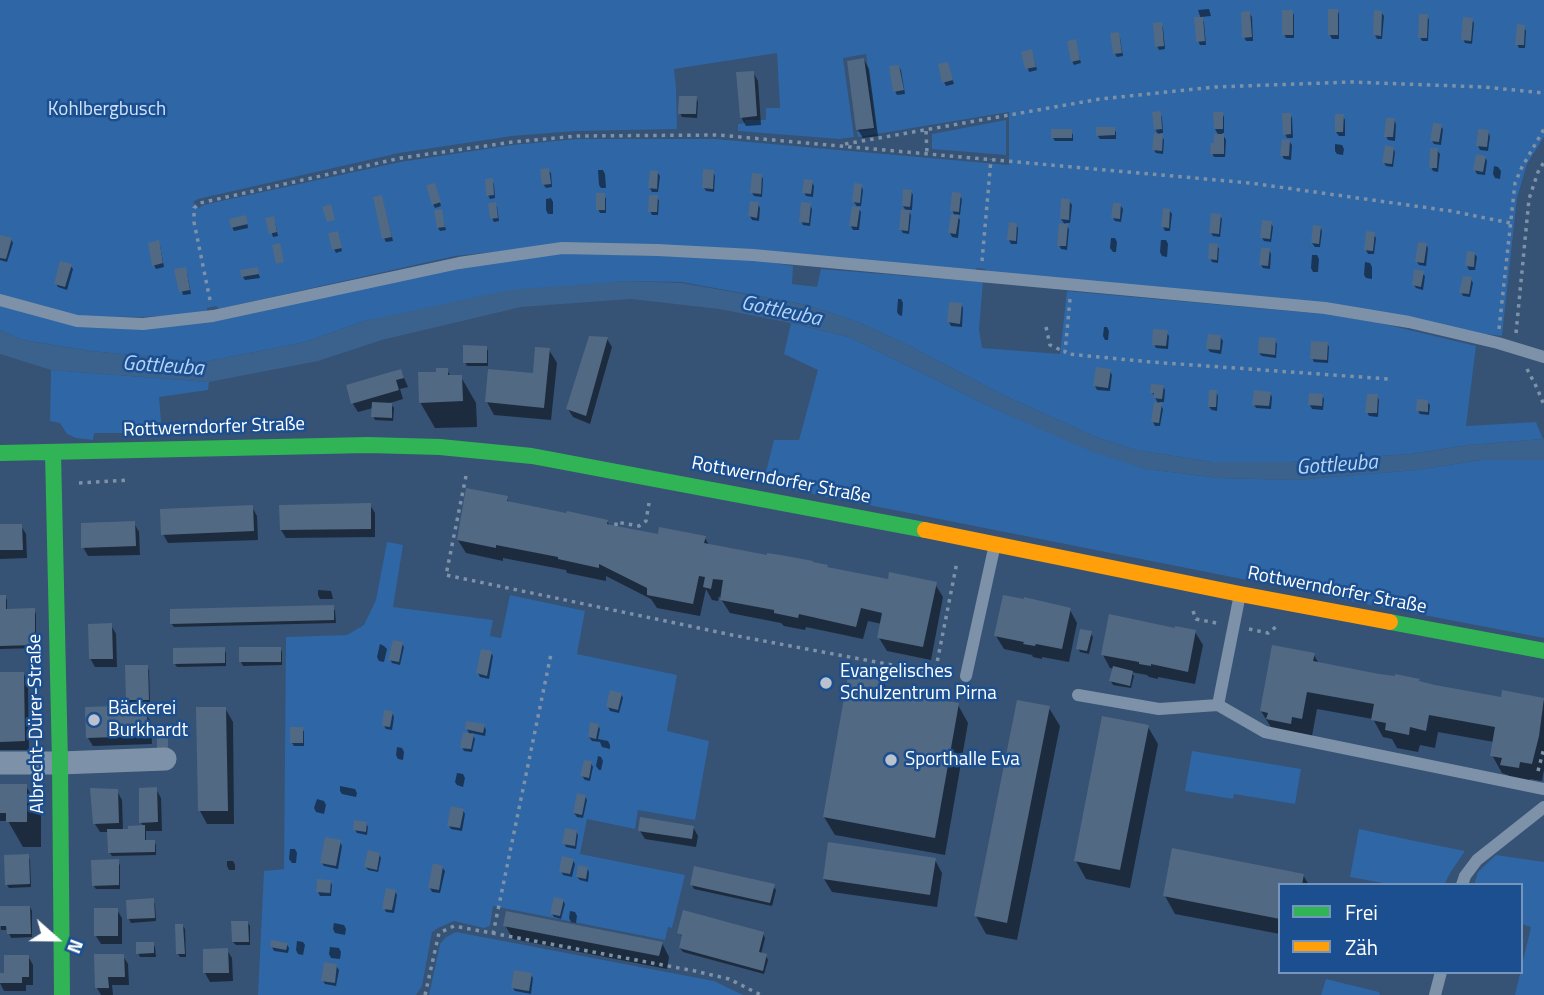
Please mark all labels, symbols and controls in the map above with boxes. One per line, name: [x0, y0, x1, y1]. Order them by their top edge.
park label: Kohlbergbusch: [48, 99, 166, 121]
water label: Gottleuba: [739, 291, 823, 333]
water label: Gottleuba: [122, 352, 204, 382]
street label: Rottwerndorfer Straße: [123, 413, 305, 443]
water label: Gottleuba: [1296, 451, 1378, 481]
street label: Rottwerndorfer Straße: [689, 452, 873, 510]
street label: Rottwerndorfer Straße: [1245, 562, 1429, 620]
street label: Albrecht-Dürer-Straße: [24, 634, 50, 814]
place label: Evangelisches Schulzentrum Pirna: [840, 661, 997, 705]
marker: Evangelisches Schulzentrum Pirna: [818, 675, 834, 691]
place label: Bäckerei Burkhardt: [108, 698, 188, 742]
marker: Bäckerei Burkhardt: [86, 712, 102, 728]
place label: Sporthalle Eva: [905, 749, 1020, 771]
marker: Sporthalle Eva: [883, 752, 899, 768]
legend: [1278, 883, 1523, 974]
text: Frei: [1345, 896, 1378, 928]
north arrow: [21, 904, 91, 974]
text: Zäh: [1345, 931, 1378, 963]
text: N: [60, 935, 92, 958]

